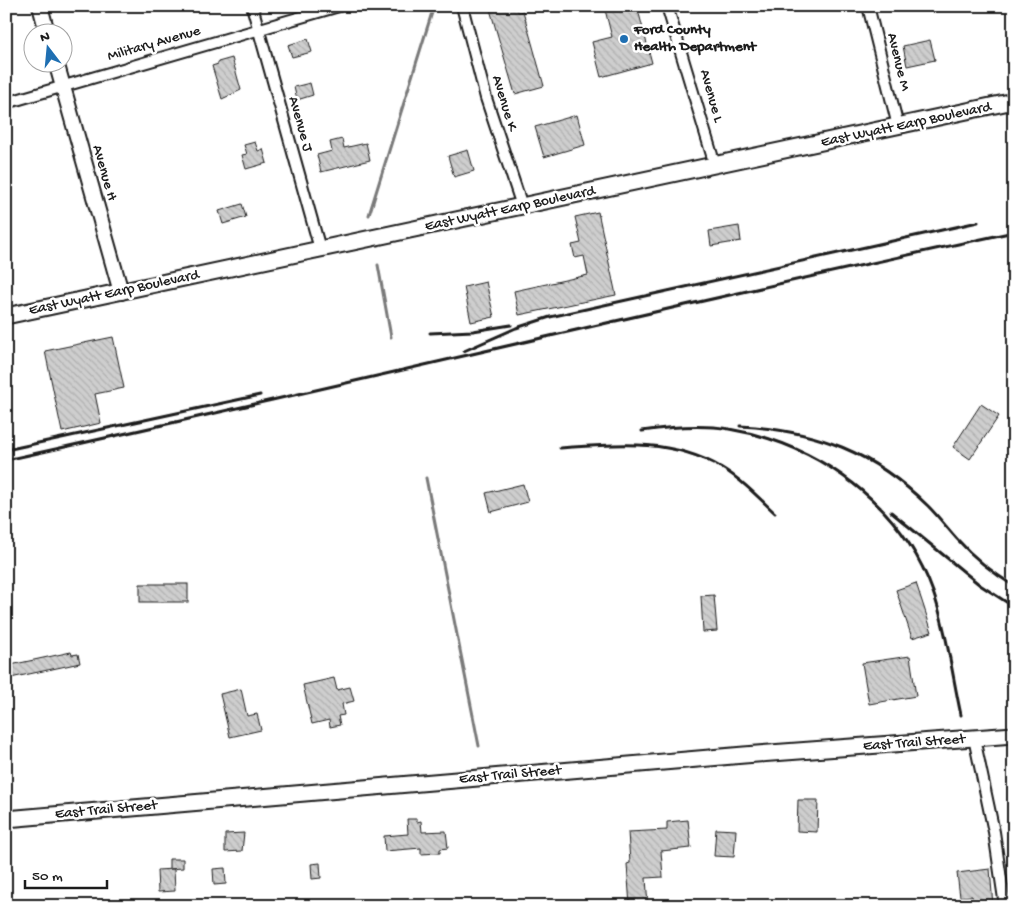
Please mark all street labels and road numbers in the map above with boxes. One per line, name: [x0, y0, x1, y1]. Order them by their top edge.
street label: Military Avenue: [105, 22, 203, 66]
street label: Avenue M: [882, 31, 914, 93]
street label: Avenue L: [695, 67, 727, 125]
street label: Avenue K: [487, 73, 521, 135]
street label: Avenue J: [284, 94, 317, 155]
street label: East Wyatt Earp Boulevard: [819, 98, 994, 152]
street label: Avenue H: [87, 143, 121, 203]
street label: East Wyatt Earp Boulevard: [423, 182, 598, 236]
street label: East Wyatt Earp Boulevard: [27, 266, 202, 320]
street label: East Trail Street: [862, 730, 968, 756]
street label: East Trail Street: [458, 761, 564, 788]
street label: East Trail Street: [54, 796, 160, 823]

